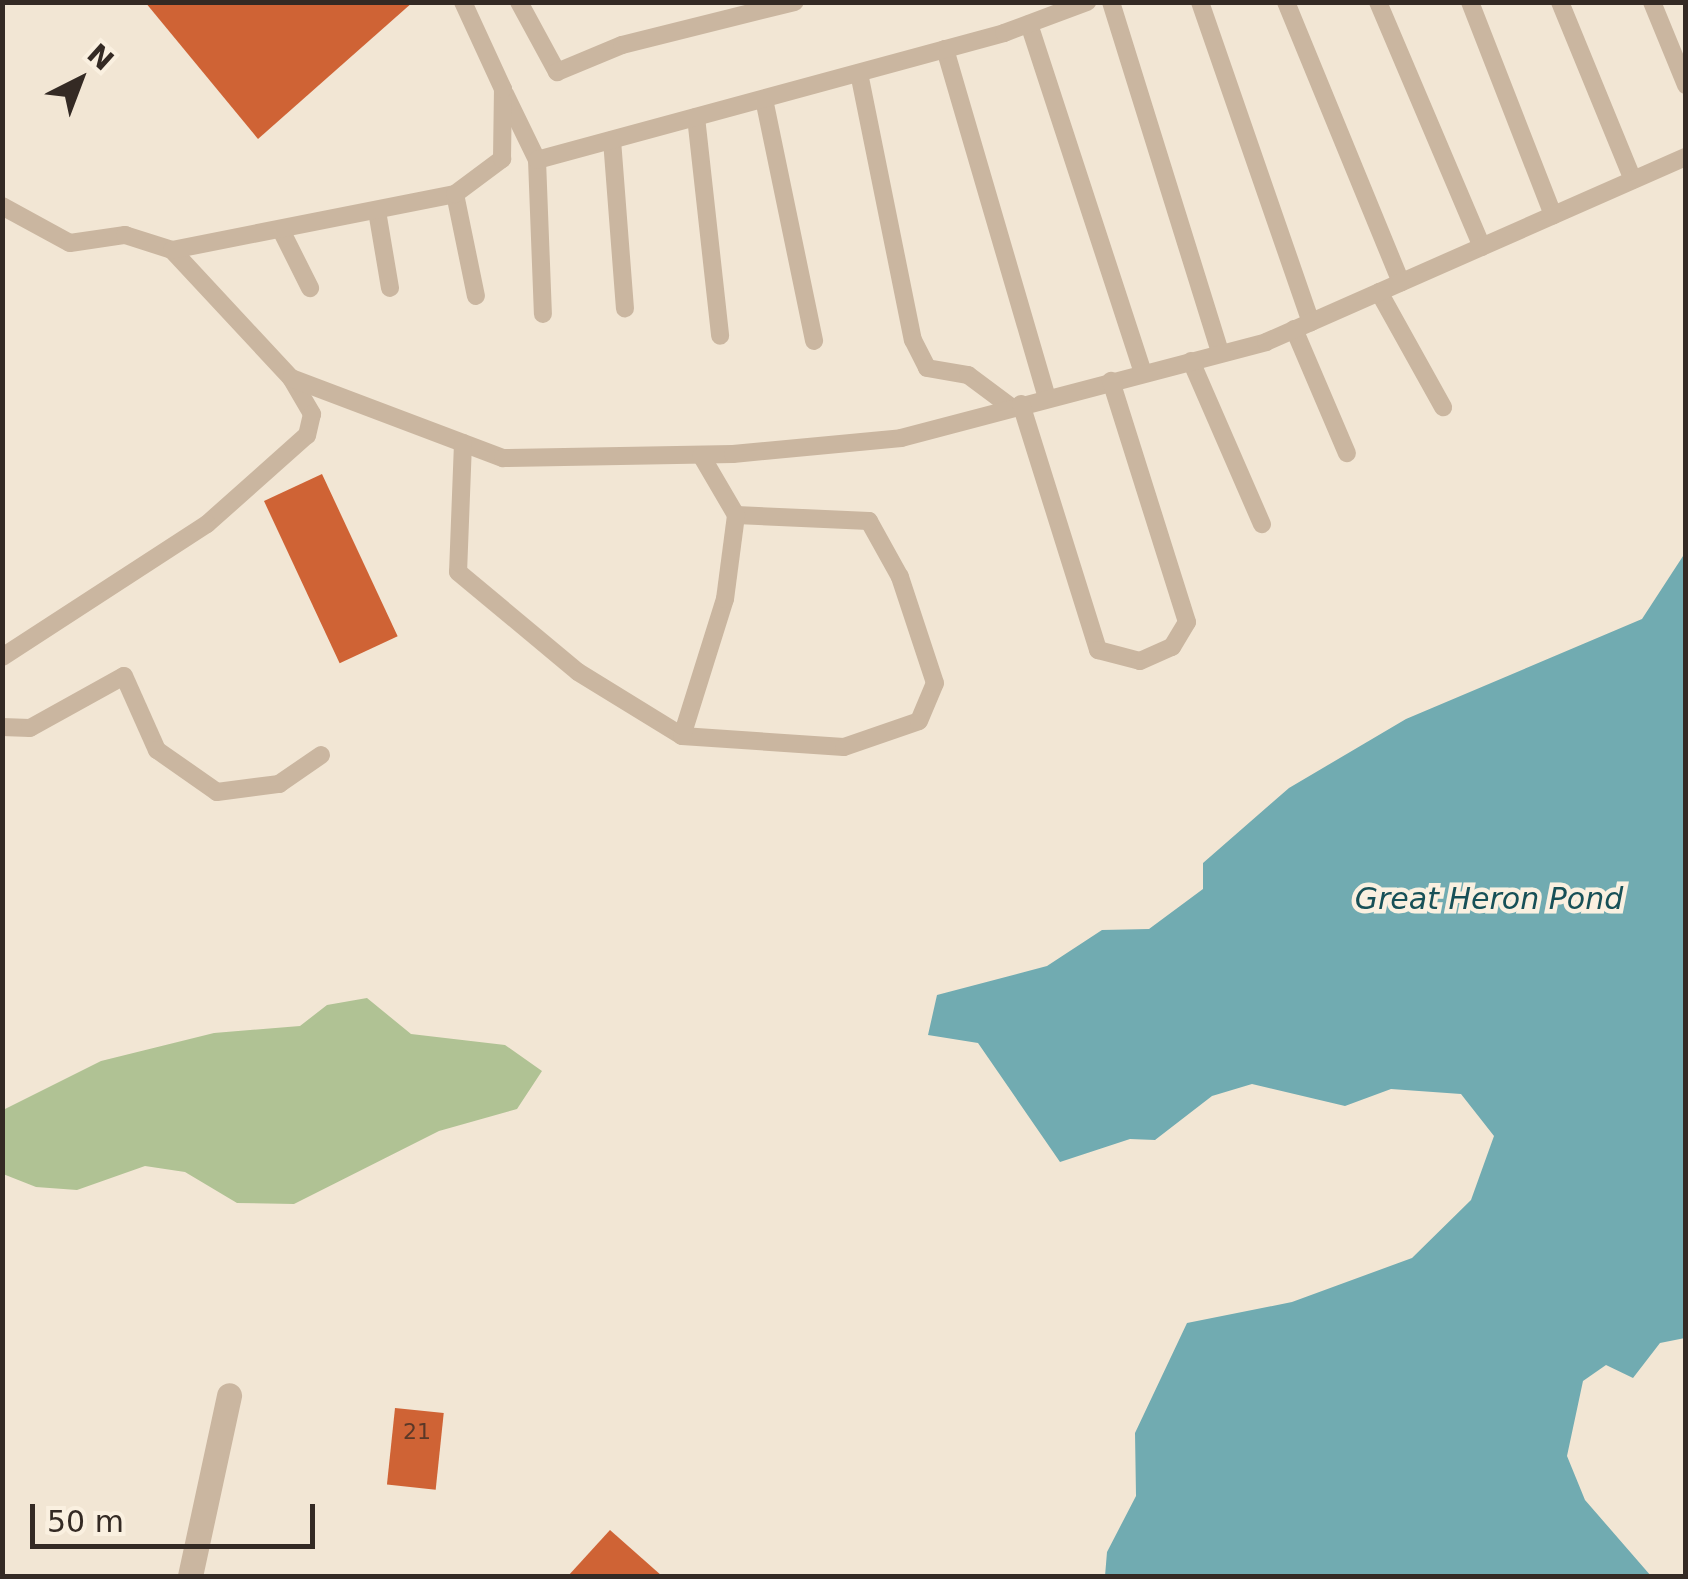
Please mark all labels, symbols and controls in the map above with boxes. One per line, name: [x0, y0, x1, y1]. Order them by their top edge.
north arrow: [30, 30, 130, 130]
text: N: [81, 37, 120, 77]
water label: Great Heron Pond: [1355, 881, 1623, 917]
house number: 21: [403, 1419, 431, 1445]
scale bar: [35, 1484, 320, 1546]
text: 50 m: [47, 1504, 124, 1539]

